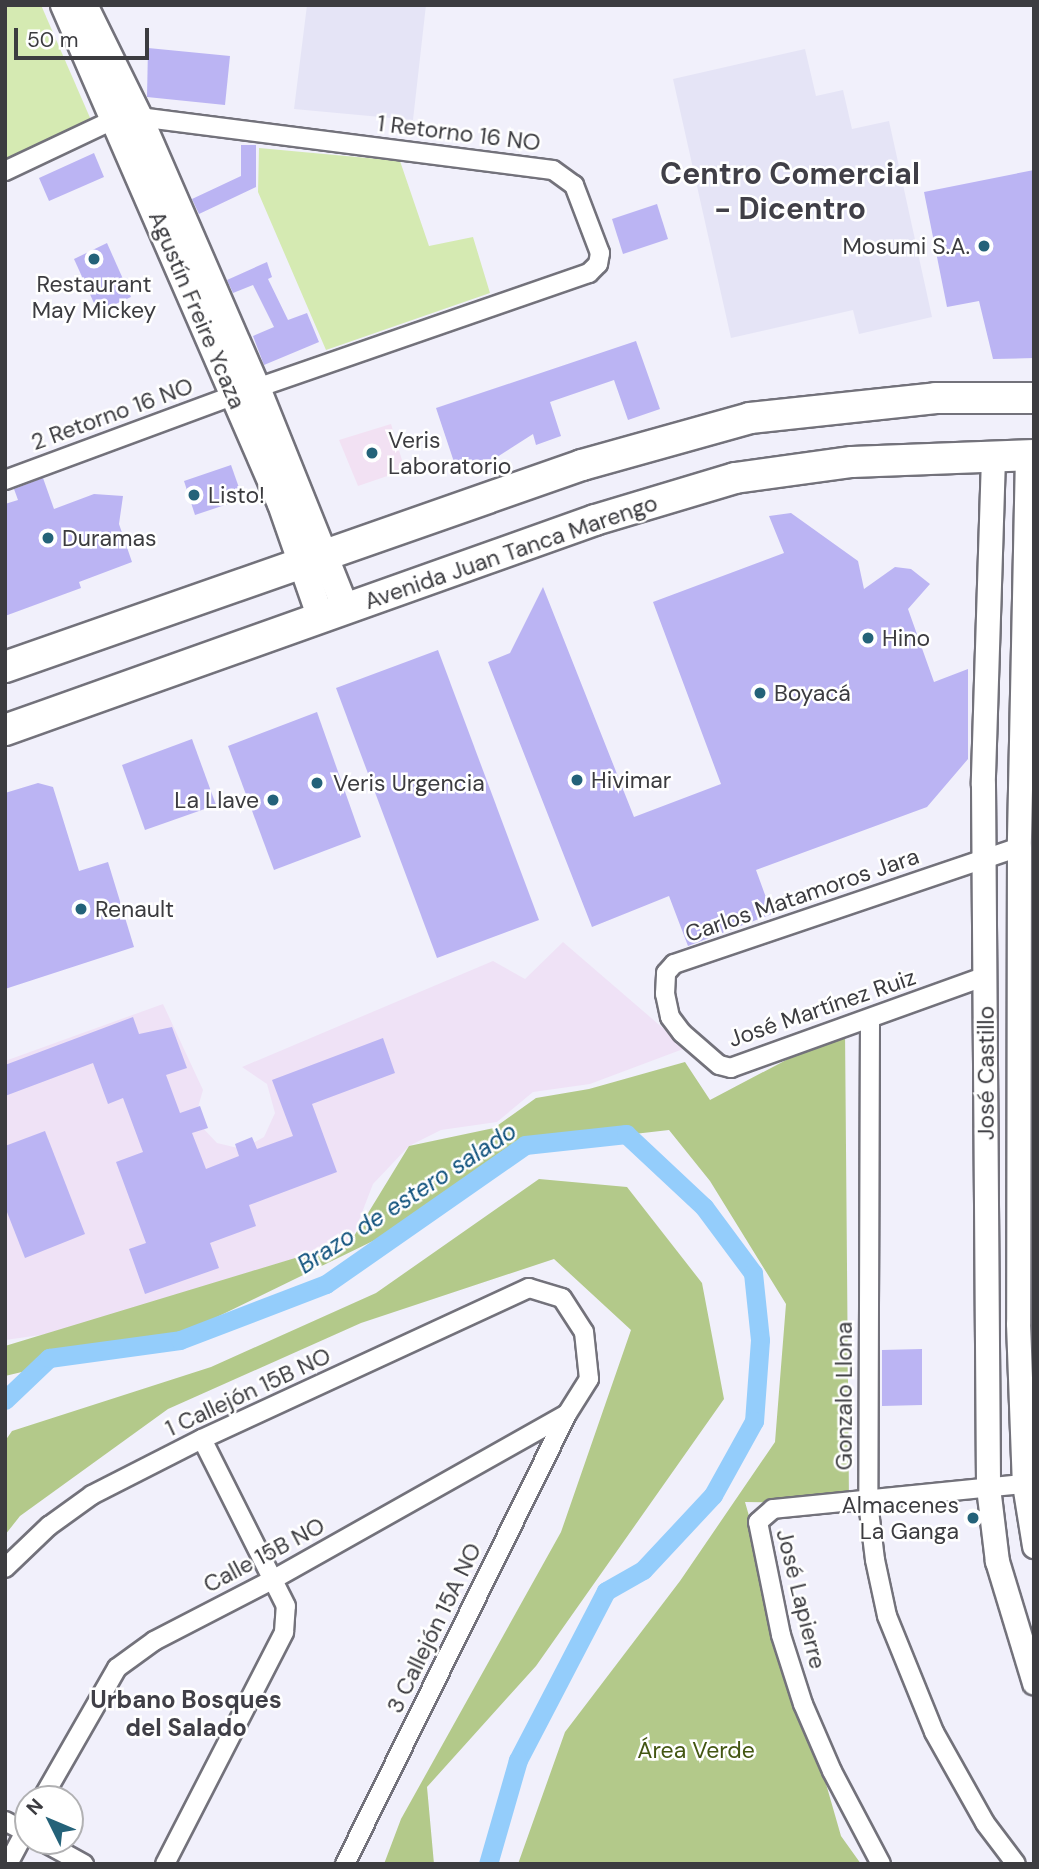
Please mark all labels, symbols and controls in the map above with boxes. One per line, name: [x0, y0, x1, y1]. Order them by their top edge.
scale bar: [18, 14, 152, 58]
text: 50 m: [27, 26, 78, 54]
street label: 1 Retorno 16 NO: [376, 109, 542, 157]
district label: Centro Comercial - Dicentro: [660, 156, 920, 226]
street label: Agustín Freire Ycaza: [143, 207, 251, 413]
place label: Mosumi S.A.: [842, 232, 970, 260]
marker: Mosumi S.A.: [976, 238, 992, 254]
marker: Restaurant May Mickey: [86, 251, 102, 267]
place label: Restaurant May Mickey: [32, 270, 156, 324]
street label: 2 Retorno 16 NO: [27, 372, 197, 456]
place label: Veris Laboratorio: [388, 426, 511, 480]
marker: Veris Laboratorio: [362, 443, 382, 463]
place label: Listo!: [208, 481, 265, 509]
marker: Listo!: [186, 487, 202, 503]
street label: Avenida Juan Tanca Marengo: [361, 489, 661, 615]
place label: Duramas: [62, 524, 157, 552]
marker: Duramas: [40, 530, 56, 546]
place label: Hino: [882, 624, 930, 652]
marker: Hino: [860, 630, 876, 646]
place label: Boyacá: [774, 679, 851, 707]
marker: Boyacá: [752, 685, 768, 701]
place label: Hivimar: [591, 766, 671, 794]
place label: Veris Urgencia: [333, 769, 485, 797]
marker: Hivimar: [569, 772, 585, 788]
marker: Veris Urgencia: [307, 773, 327, 793]
place label: La Llave: [174, 786, 259, 814]
marker: La Llave: [265, 792, 281, 808]
street label: Carlos Matamoros Jara: [681, 842, 923, 948]
place label: Renault: [95, 895, 174, 923]
marker: Renault: [73, 901, 89, 917]
street label: José Martínez Ruiz: [725, 963, 919, 1053]
street label: José Castillo: [972, 1006, 1000, 1140]
water label: Brazo de estero salado: [292, 1116, 522, 1280]
street label: Gonzalo Llona: [830, 1322, 858, 1470]
street label: 1 Callejón 15B NO: [161, 1342, 335, 1442]
place label: Almacenes La Ganga: [842, 1491, 959, 1545]
marker: Almacenes La Ganga: [965, 1510, 981, 1526]
street label: Calle 15B NO: [199, 1512, 329, 1598]
street label: José Lapierre: [770, 1526, 832, 1672]
street label: 3 Callejón 15A NO: [381, 1538, 487, 1718]
district label: Urbano Bosques del Salado: [90, 1686, 282, 1742]
park label: Área Verde: [637, 1736, 755, 1764]
north arrow: [14, 1785, 84, 1855]
text: N: [21, 1793, 49, 1820]

